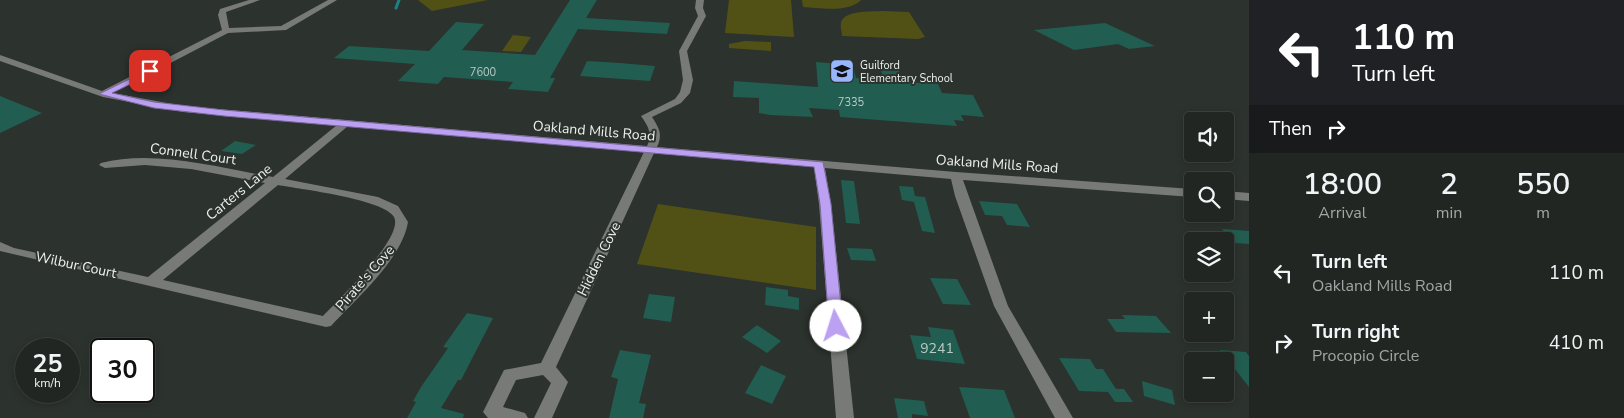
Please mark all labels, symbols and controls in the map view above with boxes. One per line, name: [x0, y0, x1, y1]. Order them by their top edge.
text: 110 m: [1352, 14, 1455, 61]
icon: left: [1269, 20, 1334, 85]
pin: [129, 50, 171, 92]
icon: arrive: [136, 57, 164, 85]
school or university icon: Guilford Elementary School: [829, 58, 855, 84]
place label: Guilford Elementary School: [860, 58, 954, 86]
text: Turn left: [1352, 59, 1435, 89]
house number: 7600: [470, 65, 497, 80]
house number: 7335: [838, 95, 865, 110]
map controls: [1184, 112, 1234, 402]
button: sound: [1184, 112, 1234, 162]
icon: right: [1322, 115, 1350, 143]
street label: Oakland Mills Road: [532, 116, 656, 146]
text: Then: [1269, 116, 1312, 142]
street label: Connell Court: [149, 139, 237, 169]
street label: Oakland Mills Road: [935, 150, 1059, 178]
street label: Carters Lane: [202, 159, 276, 225]
text: 18:00: [1303, 164, 1382, 205]
text: 2: [1440, 164, 1458, 205]
text: 550: [1516, 164, 1570, 205]
button: search: [1184, 172, 1234, 222]
text: Arrival: [1318, 202, 1366, 224]
text: min: [1436, 202, 1462, 224]
text: m: [1536, 202, 1550, 224]
street label: Hidden Cove: [573, 219, 625, 299]
button: layers: [1184, 232, 1234, 282]
street label: Pirate's Cove: [331, 241, 399, 315]
street label: Wilbur Court: [34, 247, 118, 283]
text: Turn left: [1312, 249, 1387, 275]
icon: left: [1269, 259, 1297, 287]
text: 110 m: [1549, 260, 1604, 286]
text: Oakland Mills Road: [1312, 275, 1452, 297]
button: +: [1184, 292, 1234, 342]
position arrow: [809, 299, 861, 351]
text: Turn right: [1312, 319, 1399, 345]
icon: right: [1269, 329, 1297, 357]
text: 410 m: [1549, 330, 1604, 356]
speed limit sign: 30: [90, 338, 155, 403]
house number: 9241: [920, 339, 954, 358]
text: Procopio Circle: [1312, 345, 1419, 367]
text: 25: [32, 347, 63, 381]
button: −: [1184, 352, 1234, 402]
text: km/h: [34, 375, 61, 391]

